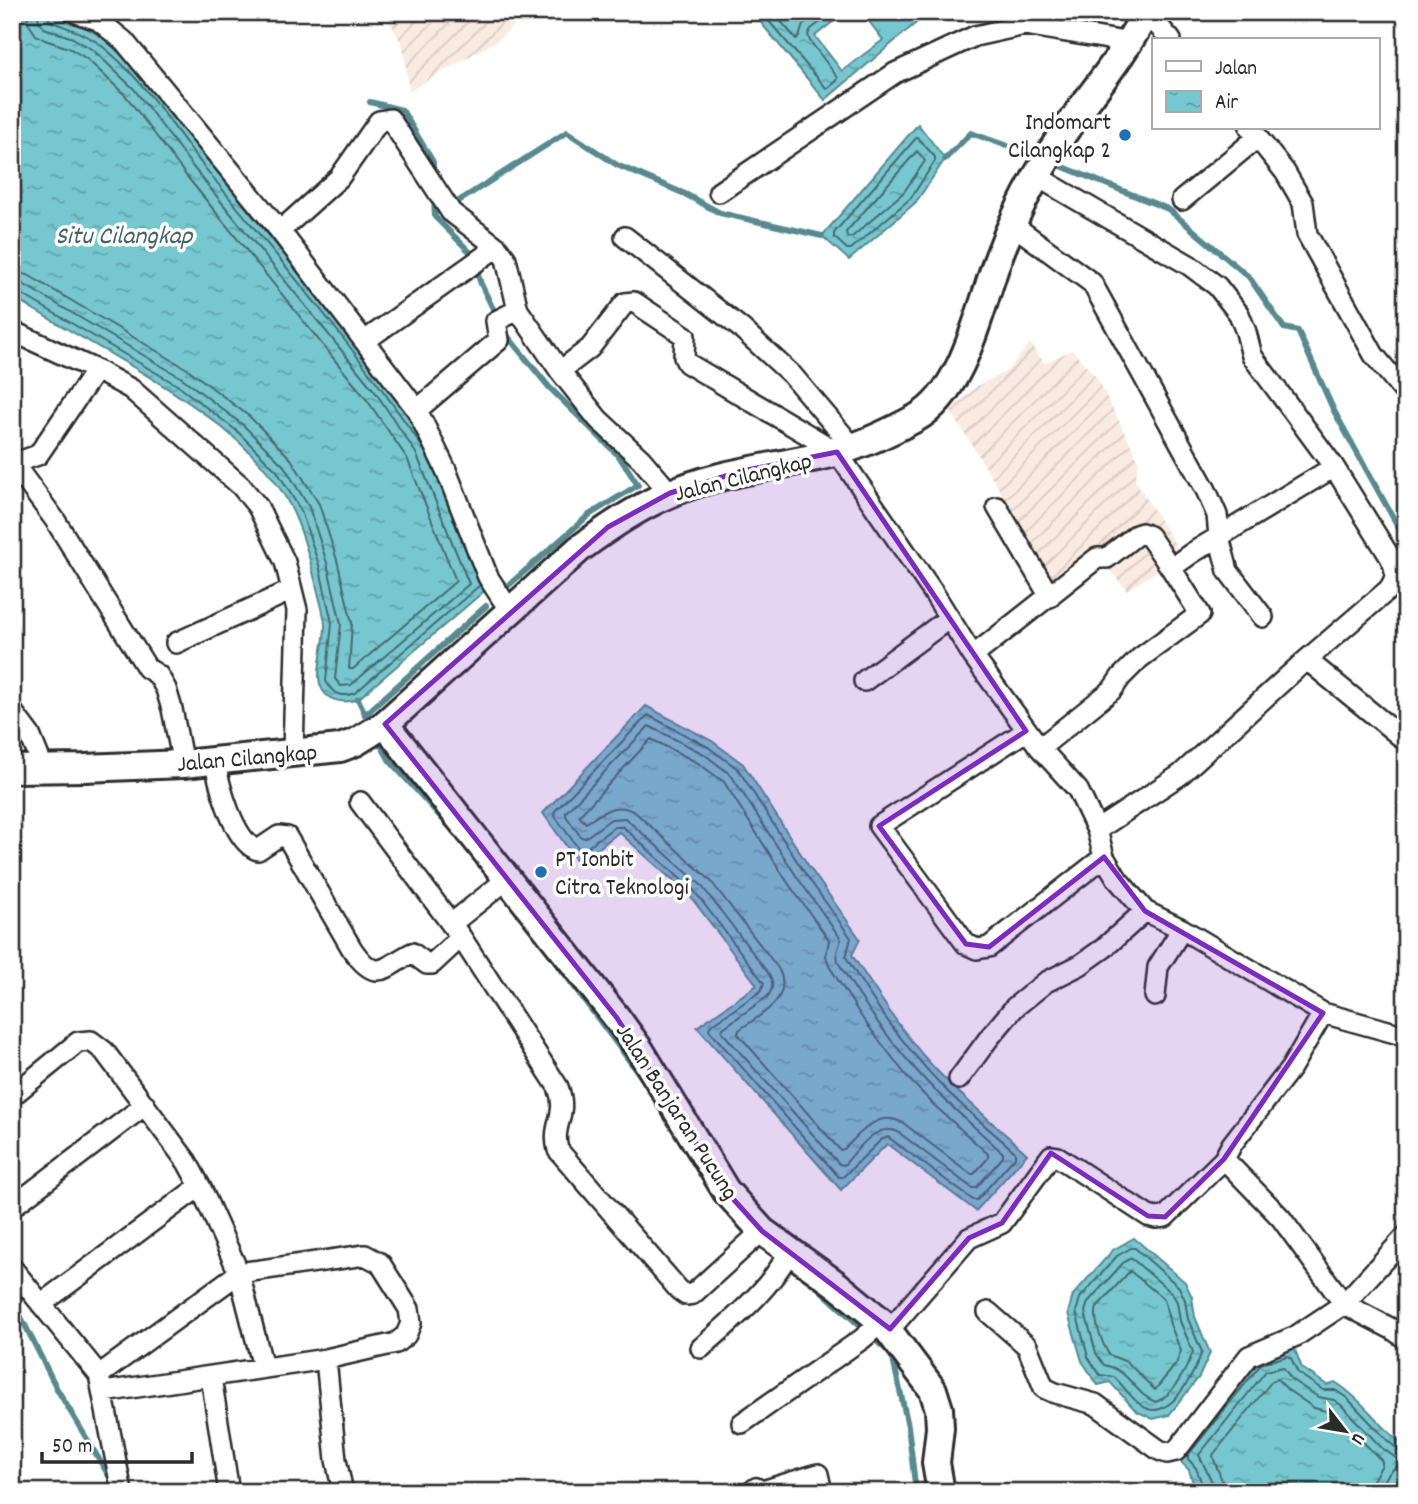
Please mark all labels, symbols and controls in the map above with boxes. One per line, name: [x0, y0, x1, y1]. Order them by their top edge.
legend: [1152, 38, 1380, 130]
text: Jalan: [1215, 55, 1257, 85]
text: Air: [1215, 89, 1238, 119]
place label: Indomart Cilangkap 2: [1008, 107, 1111, 169]
marker: Indomart Cilangkap 2: [1117, 127, 1133, 143]
water label: Situ Cilangkap: [55, 219, 194, 256]
street label: Jalan Cilangkap: [671, 445, 816, 512]
street label: Jalan Cilangkap: [176, 737, 319, 783]
place label: PT Ionbit Citra Teknologi: [555, 844, 689, 906]
marker: PT Ionbit Citra Teknologi: [533, 864, 549, 880]
street label: Jalan Banjaran Pucung: [606, 1018, 745, 1208]
north arrow: [1310, 1396, 1380, 1466]
scale bar: [42, 1420, 192, 1464]
text: U: [1343, 1427, 1371, 1449]
text: 50 m: [52, 1433, 92, 1463]

